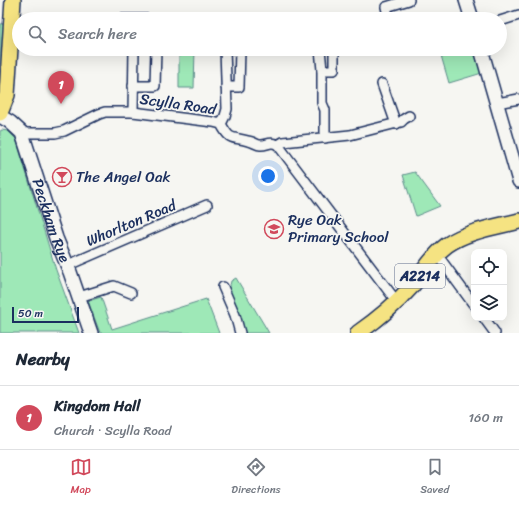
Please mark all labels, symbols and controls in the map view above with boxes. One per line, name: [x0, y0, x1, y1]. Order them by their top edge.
search box: [12, 12, 507, 56]
text: Search here: [58, 21, 137, 47]
icon: search: [26, 23, 48, 45]
pin: 1: [48, 71, 74, 104]
street label: Scylla Road: [138, 86, 219, 122]
place label: The Angel Oak: [76, 164, 170, 190]
bar icon: The Angel Oak: [51, 166, 73, 188]
your location: [258, 166, 278, 186]
street label: Peckham Rye: [25, 175, 78, 266]
street label: Whorlton Road: [82, 192, 181, 254]
place label: Rye Oak Primary School: [288, 207, 389, 250]
school or university icon: Rye Oak Primary School: [263, 218, 285, 240]
map controls: [471, 249, 507, 321]
button: locate: [471, 249, 507, 285]
road number: A2214: [395, 264, 445, 288]
button: layers: [471, 285, 507, 321]
text: 50 m: [18, 304, 43, 323]
scale bar: [12, 305, 79, 324]
text: Nearby: [16, 344, 70, 374]
text: Kingdom Hall: [54, 393, 141, 419]
text: 1: [26, 406, 32, 429]
text: 160 m: [468, 406, 503, 429]
text: Church · Scylla Road: [54, 419, 171, 442]
tab: Map: [70, 456, 92, 499]
tab: Directions: [231, 456, 281, 499]
tab: Saved: [420, 456, 449, 499]

